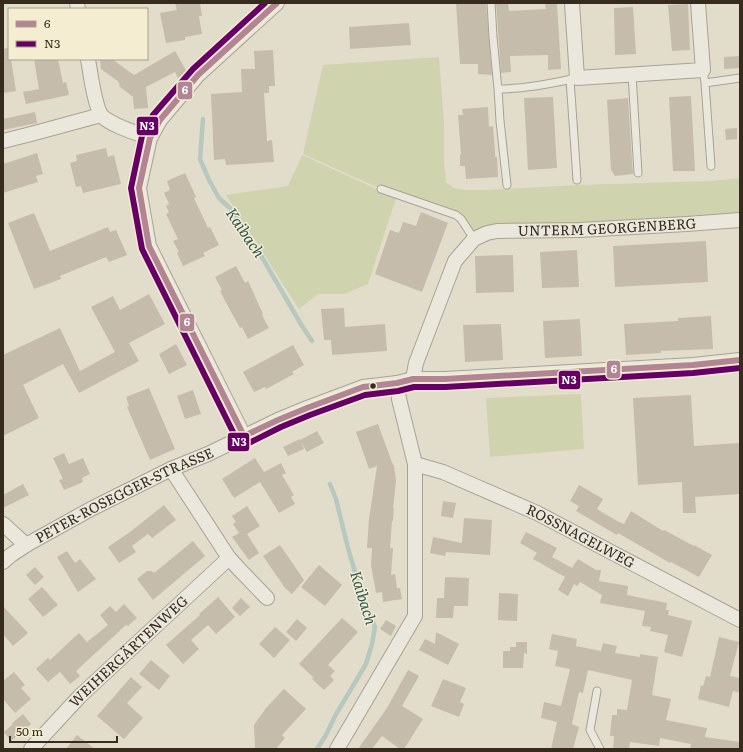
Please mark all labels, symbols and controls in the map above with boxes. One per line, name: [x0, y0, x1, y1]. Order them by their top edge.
legend: [8, 8, 148, 60]
text: 6: [44, 14, 51, 32]
text: N3: [44, 34, 61, 52]
line badge: 6: [177, 81, 193, 100]
text: 6: [182, 81, 189, 97]
line badge: N3: [136, 116, 159, 136]
text: N3: [139, 117, 155, 133]
water label: Kaibach: [221, 203, 271, 262]
street label: UNTERM GEORGENBERG: [518, 212, 697, 240]
line badge: 6: [179, 313, 195, 332]
text: 6: [184, 313, 191, 329]
line badge: 6: [606, 360, 621, 379]
text: 6: [611, 360, 618, 376]
line badge: N3: [558, 370, 581, 390]
text: N3: [561, 371, 577, 387]
unlabelled marker: [368, 381, 378, 391]
line badge: N3: [227, 432, 250, 452]
text: N3: [231, 433, 247, 449]
street label: PETER-ROSEGGER-STRASSE: [31, 442, 217, 547]
street label: ROSSNAGELWEG: [524, 499, 639, 572]
water label: Kaibach: [345, 568, 384, 628]
street label: WEIHERGÄRTENWEG: [64, 590, 192, 711]
scale bar: [10, 718, 117, 744]
text: 50 m: [16, 722, 43, 740]

